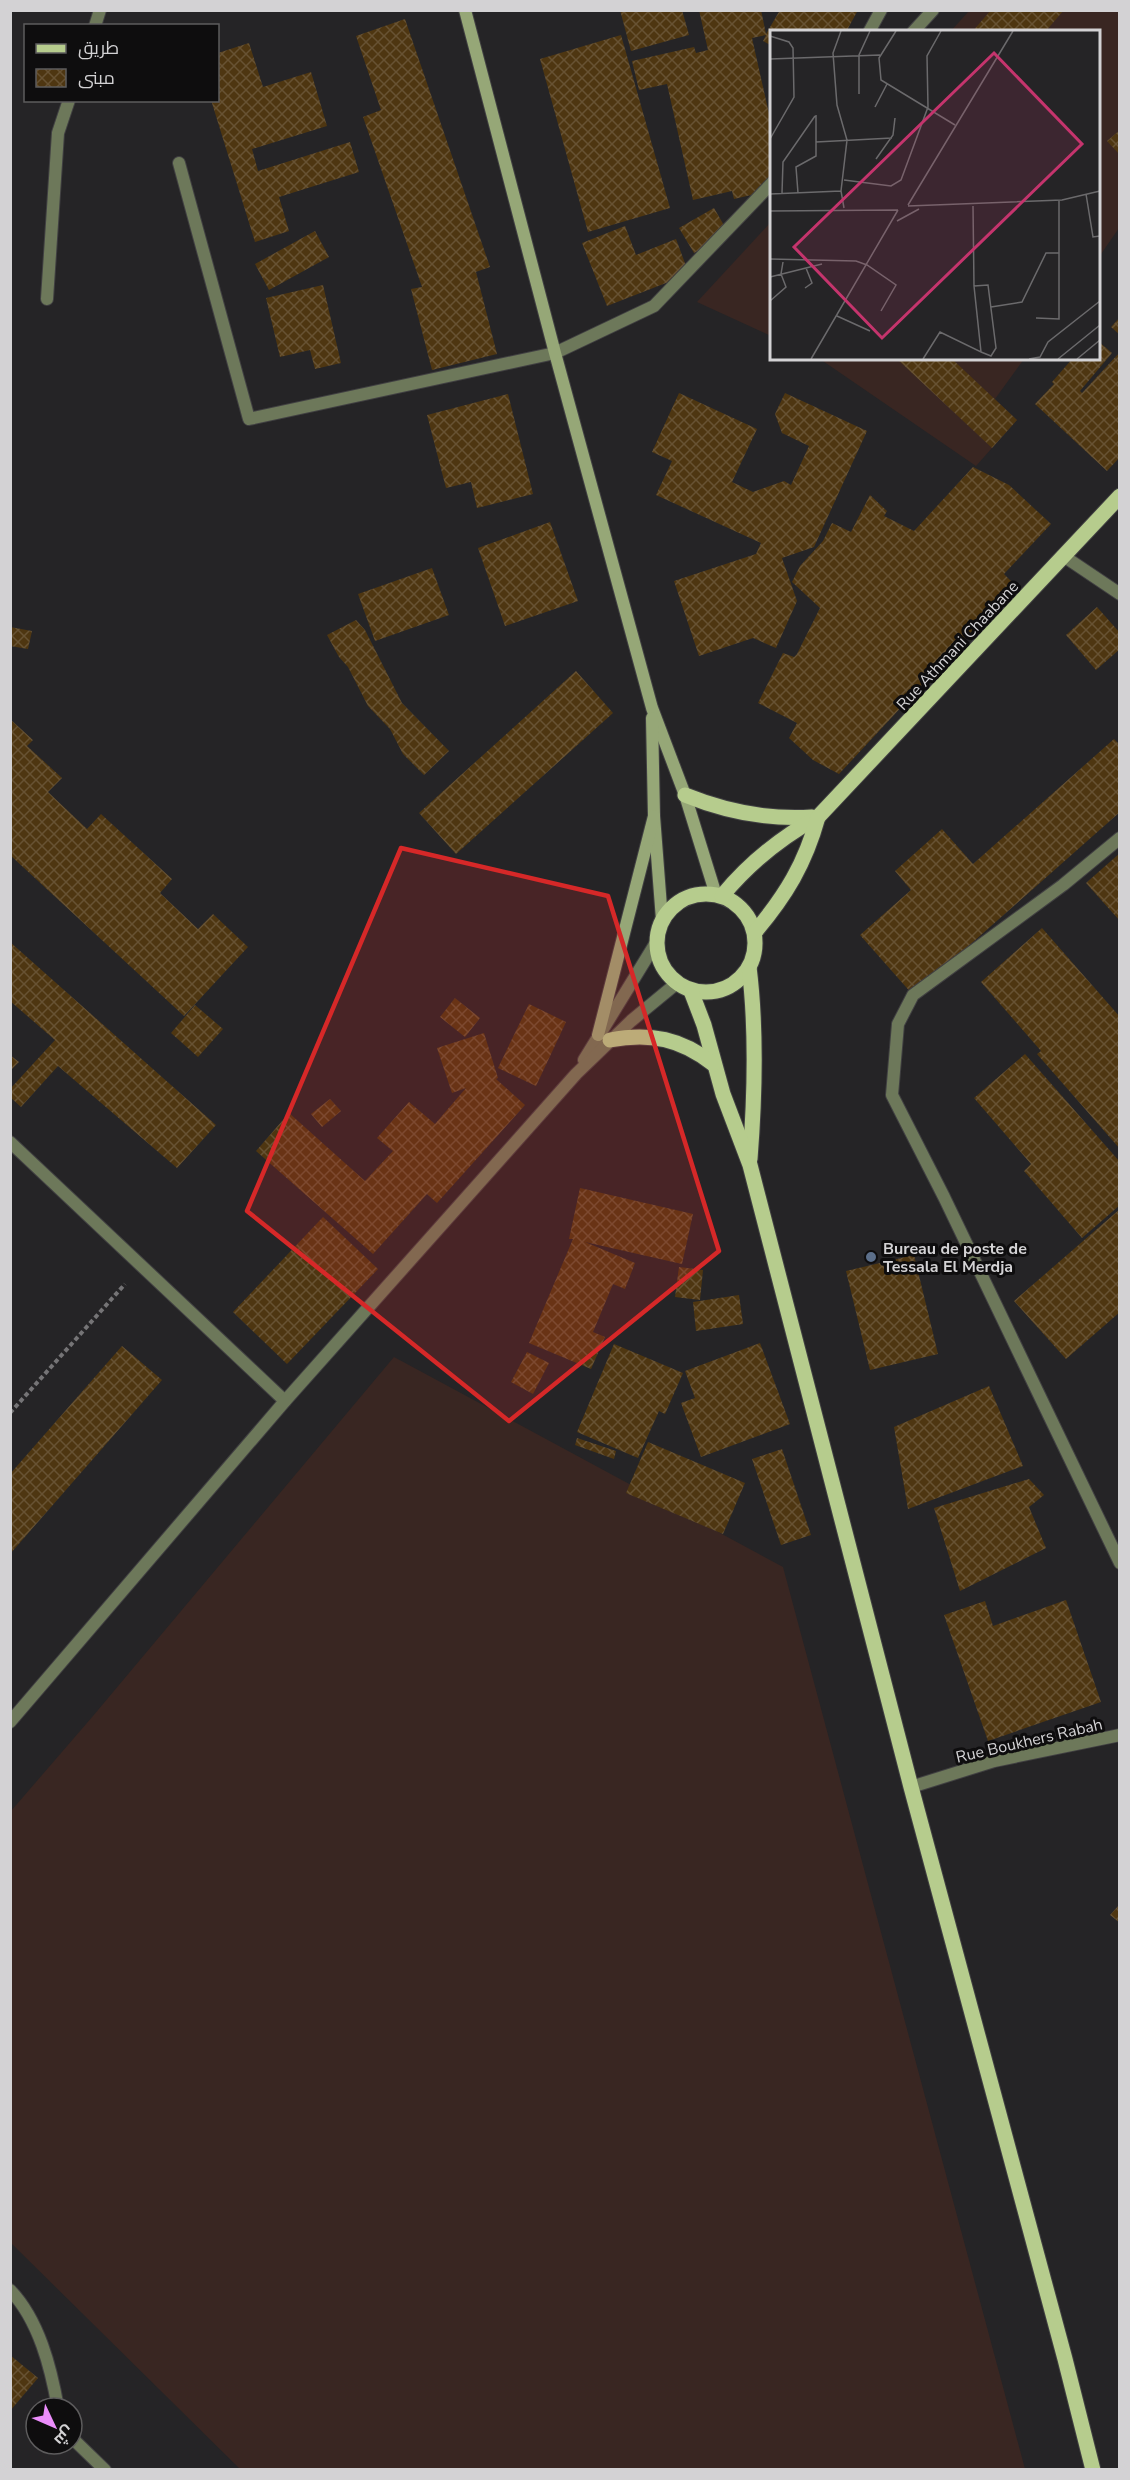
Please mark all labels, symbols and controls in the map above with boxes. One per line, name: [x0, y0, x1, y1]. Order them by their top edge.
legend: [24, 24, 219, 102]
inset map: [770, 30, 1100, 360]
text: طريق: [78, 36, 119, 60]
text: مبنى: [78, 66, 115, 90]
street label: Rue Athmani Chaabane: [892, 576, 1024, 715]
place label: Bureau de poste de Tessala El Merdja: [883, 1238, 1027, 1278]
marker: Bureau de poste de Tessala El Merdja: [864, 1250, 878, 1264]
street label: Rue Boukhers Rabah: [954, 1713, 1105, 1769]
north arrow: [24, 2396, 84, 2456]
text: ش: [49, 2421, 79, 2451]

